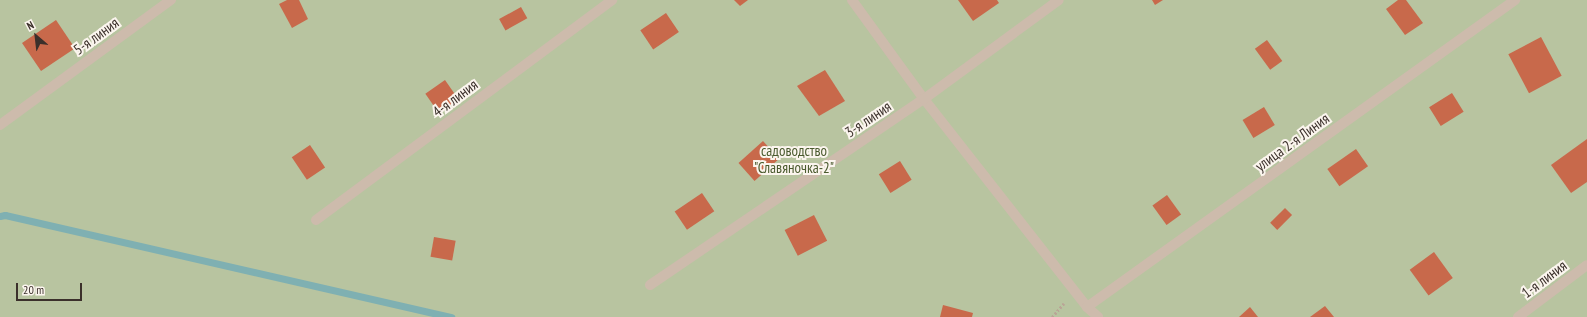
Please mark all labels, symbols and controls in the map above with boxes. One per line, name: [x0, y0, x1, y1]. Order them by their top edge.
street label: 5-я линия: [70, 14, 122, 58]
north arrow: [16, 16, 56, 56]
text: N: [24, 18, 36, 33]
street label: 4-я линия: [429, 75, 481, 121]
street label: 3-я линия: [842, 97, 894, 141]
street label: улица 2-я Линия: [1251, 109, 1333, 175]
park label: садоводство "Славяночка-2": [754, 141, 834, 176]
street label: 1-я линия: [1518, 256, 1570, 302]
scale bar: [18, 275, 84, 301]
text: 20 m: [23, 282, 44, 297]

